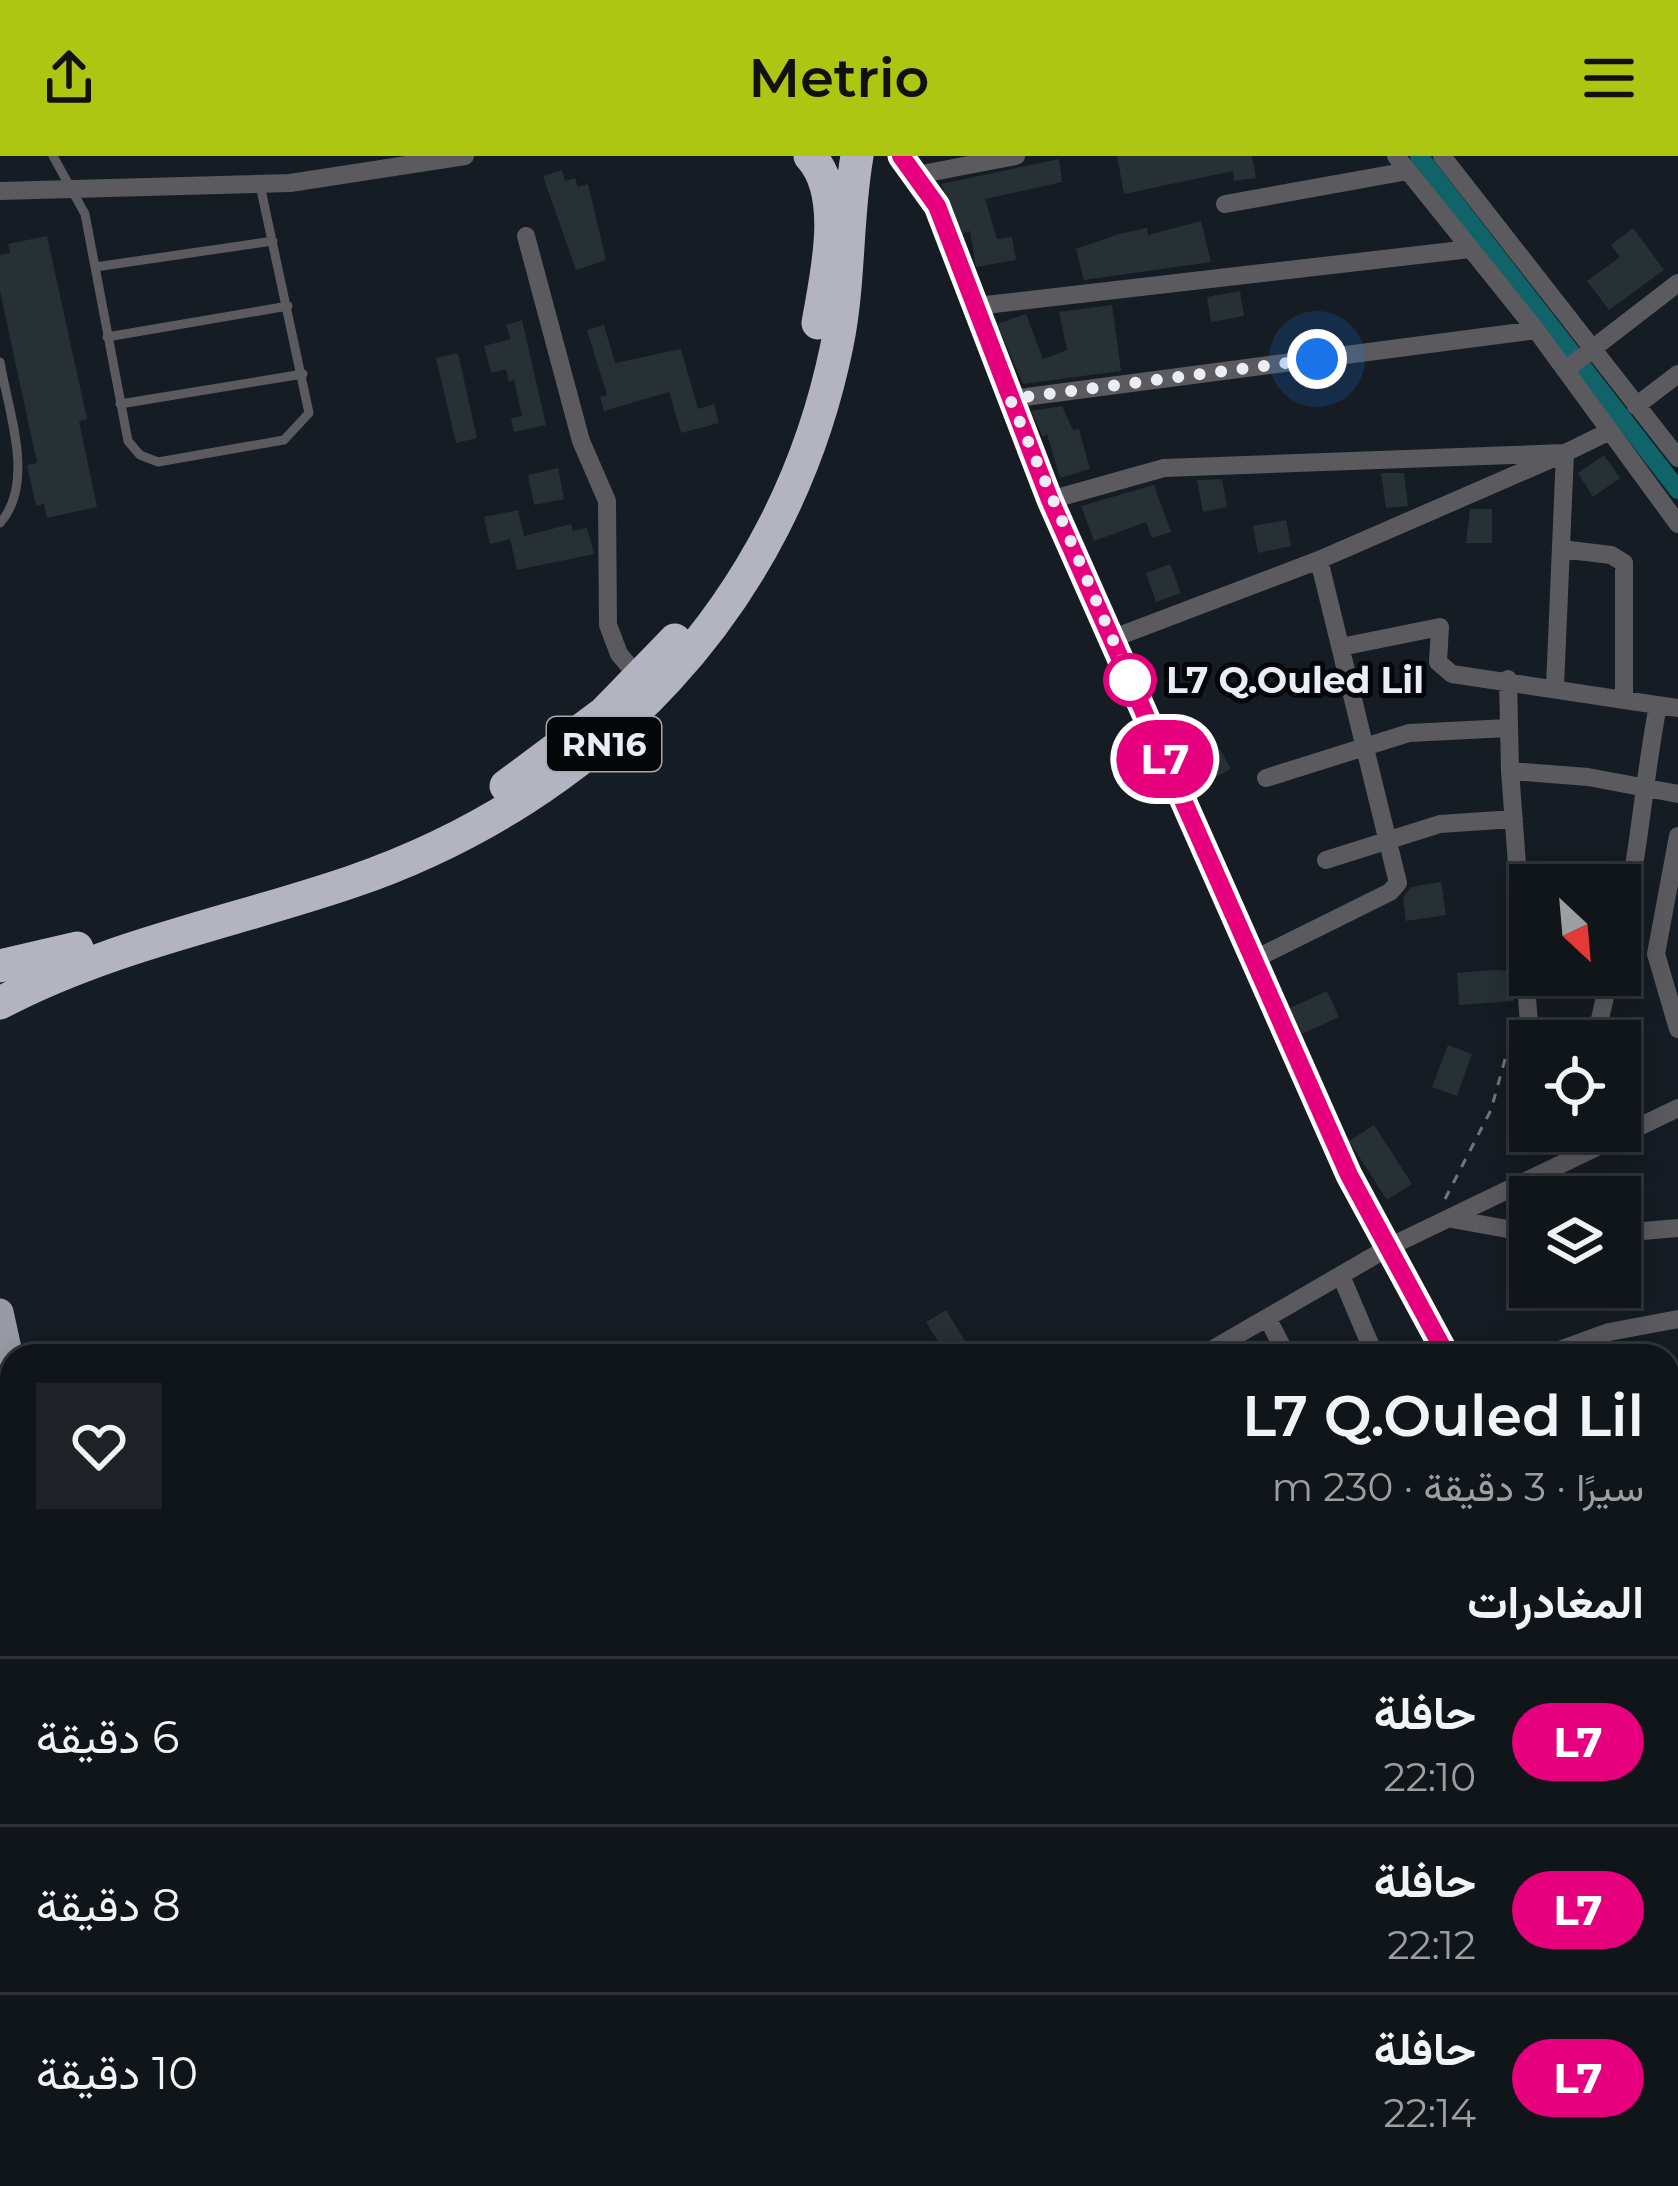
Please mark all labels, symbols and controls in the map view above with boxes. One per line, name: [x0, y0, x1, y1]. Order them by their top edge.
icon: share: [36, 45, 102, 111]
text: Metrio: [749, 45, 929, 111]
icon: menu: [1576, 45, 1642, 111]
your location: [1287, 329, 1347, 389]
marker: L7 Q.Ouled Lil: [1105, 655, 1155, 705]
place label: L7 Q.Ouled Lil: [1166, 658, 1424, 702]
road number: RN16: [547, 717, 661, 771]
line badge: L7: [1111, 720, 1219, 798]
text: L7: [1140, 733, 1190, 785]
north arrow: [1509, 864, 1641, 996]
map controls: [1509, 864, 1641, 1308]
button: locate: [1509, 1020, 1641, 1152]
button: layers: [1509, 1176, 1641, 1308]
text: L7 Q.Ouled Lil: [1242, 1381, 1644, 1450]
button: heart: [36, 1383, 162, 1509]
text: سيرًا · 3 دقيقة · 230 m: [1272, 1463, 1644, 1511]
text: المغادرات: [1467, 1574, 1644, 1629]
text: حافلة: [1374, 1685, 1476, 1740]
text: 6 دقيقة: [36, 1709, 179, 1764]
text: L7: [1553, 1716, 1603, 1768]
text: 22:10: [1384, 1753, 1476, 1801]
text: حافلة: [1374, 1853, 1476, 1908]
text: 8 دقيقة: [36, 1877, 181, 1932]
text: L7: [1553, 1884, 1603, 1936]
text: 22:12: [1387, 1921, 1476, 1969]
text: حافلة: [1374, 2021, 1476, 2076]
text: 10 دقيقة: [36, 2045, 198, 2100]
text: L7: [1553, 2052, 1603, 2104]
text: 22:14: [1384, 2089, 1476, 2137]

